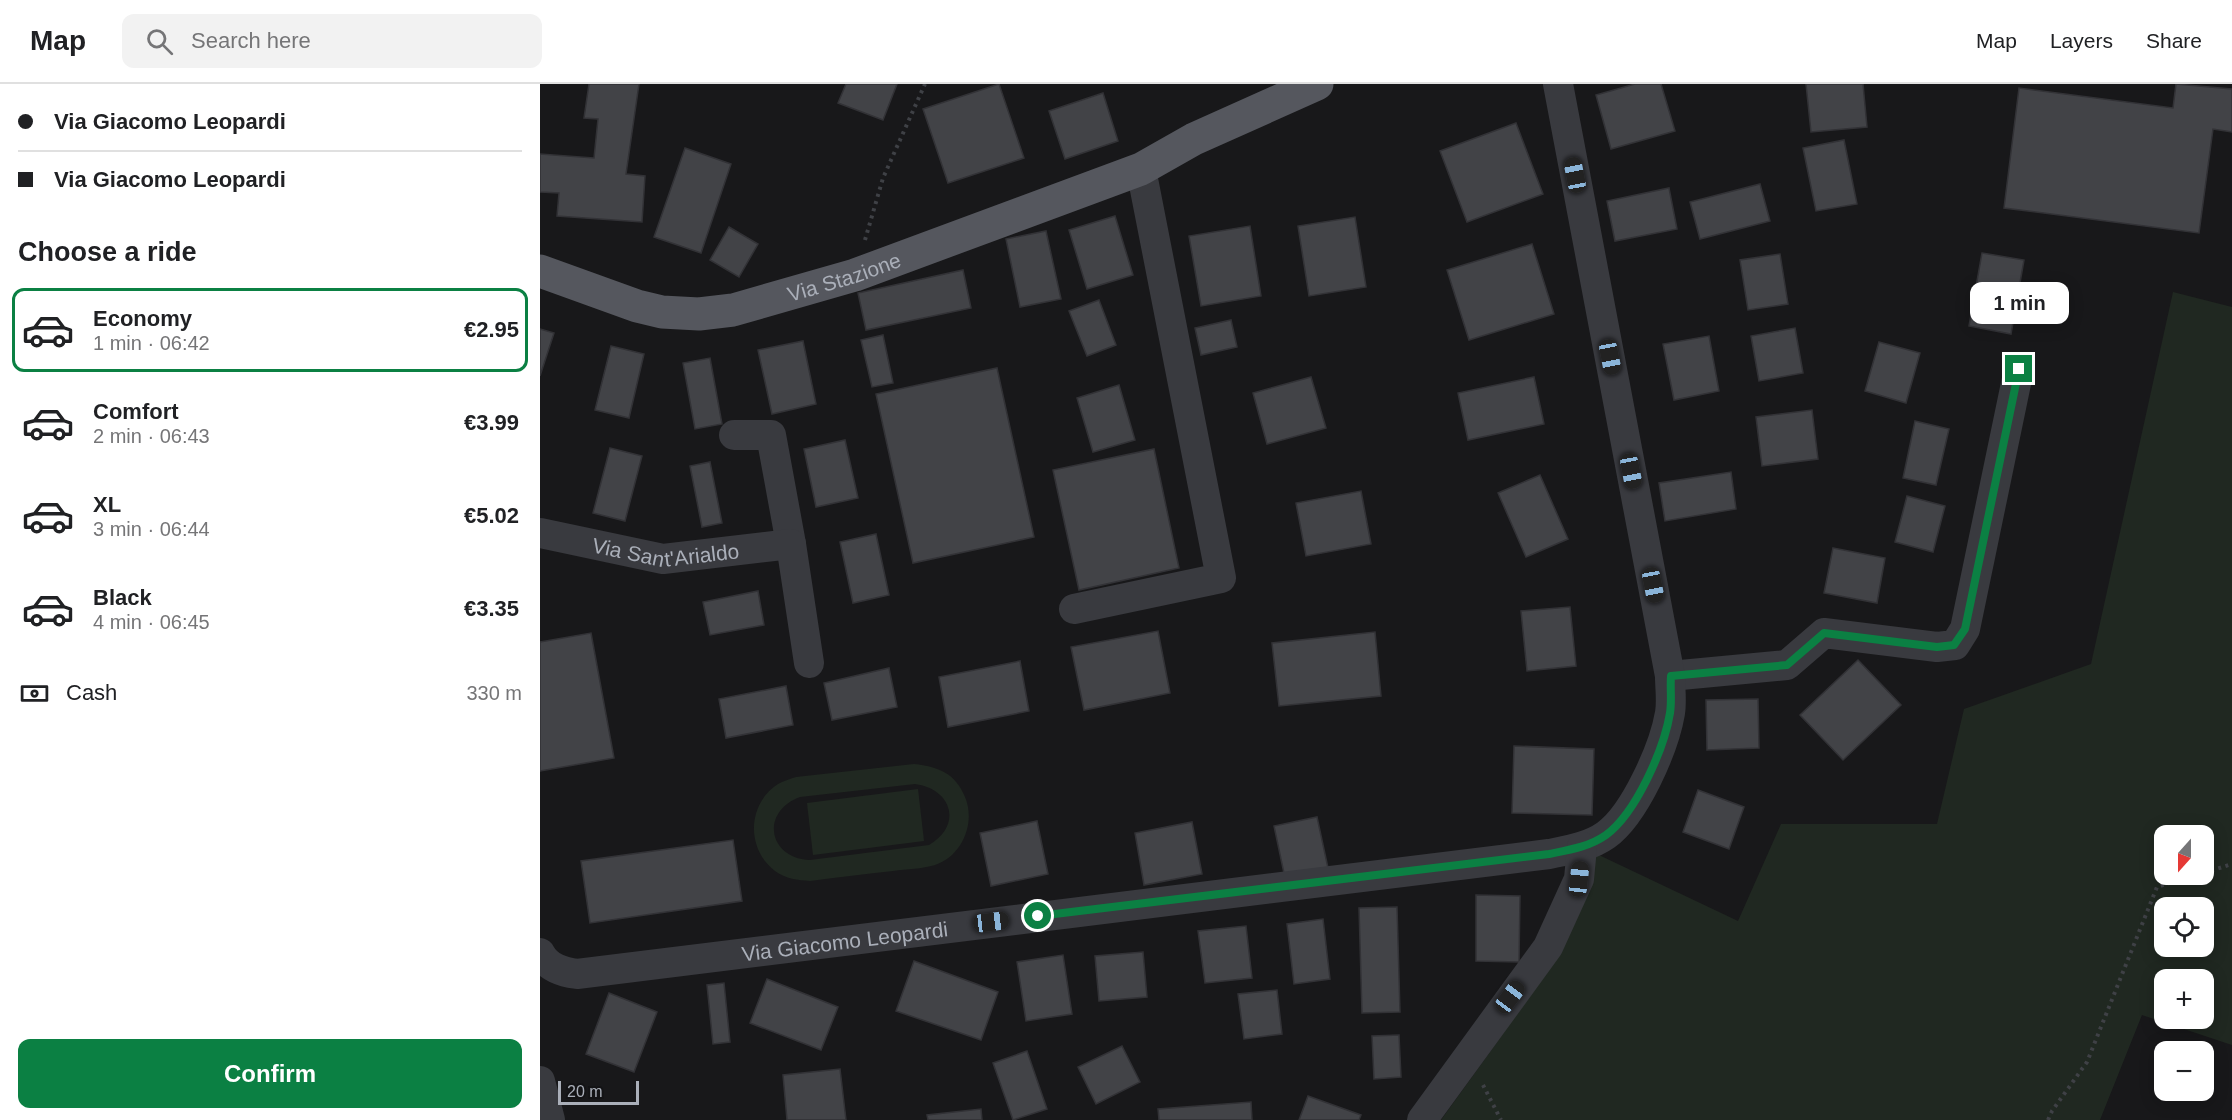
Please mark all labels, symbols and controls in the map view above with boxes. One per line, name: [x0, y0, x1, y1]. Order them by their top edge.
search box: [122, 14, 542, 68]
text: Map: [30, 25, 86, 56]
icon: search: [143, 25, 176, 58]
text: Search here: [191, 28, 311, 53]
text: Map: [1976, 29, 2017, 52]
text: Layers: [2050, 29, 2113, 52]
text: Share: [2146, 29, 2202, 52]
text: Via Giacomo Leopardi: [54, 109, 286, 134]
car: [1563, 156, 1587, 194]
text: Via Giacomo Leopardi: [54, 167, 286, 192]
text: Choose a ride: [18, 237, 197, 267]
street label: Via Stazione: [785, 248, 904, 305]
callout: 1 min: [1970, 282, 2068, 324]
text: 1 min: [1993, 292, 2046, 314]
icon: car: [21, 303, 75, 357]
text: Economy: [93, 306, 192, 331]
text: €2.95: [464, 317, 519, 342]
text: 1 min · 06:42: [93, 332, 210, 354]
car: [1598, 338, 1622, 376]
route end: [2005, 355, 2032, 382]
icon: car: [21, 396, 75, 450]
text: Comfort: [93, 399, 179, 424]
text: €3.99: [464, 410, 519, 435]
text: 2 min · 06:43: [93, 425, 210, 447]
car: [1619, 452, 1643, 490]
icon: car: [21, 489, 75, 543]
text: XL: [93, 492, 121, 517]
text: €5.02: [464, 503, 519, 528]
text: 3 min · 06:44: [93, 518, 210, 540]
street label: Via Sant'Arialdo: [590, 533, 740, 571]
car: [1641, 566, 1665, 604]
icon: car: [21, 582, 75, 636]
text: Black: [93, 585, 152, 610]
text: €3.35: [464, 596, 519, 621]
text: 4 min · 06:45: [93, 611, 210, 633]
icon: cash: [18, 677, 51, 710]
text: Cash: [66, 680, 117, 705]
text: 330 m: [466, 682, 522, 704]
north arrow: [2154, 825, 2214, 885]
map controls: [2154, 825, 2214, 1101]
car: [1568, 860, 1590, 898]
button: locate: [2154, 897, 2214, 957]
route start: [1024, 902, 1051, 929]
car: [972, 911, 1010, 933]
street label: Via Giacomo Leopardi: [740, 917, 949, 965]
button: +: [2154, 969, 2214, 1029]
car: [1492, 977, 1528, 1017]
button: Confirm: [18, 1039, 522, 1108]
button: −: [2154, 1041, 2214, 1101]
scale bar: [558, 1078, 639, 1106]
text: 20 m: [567, 1083, 603, 1100]

